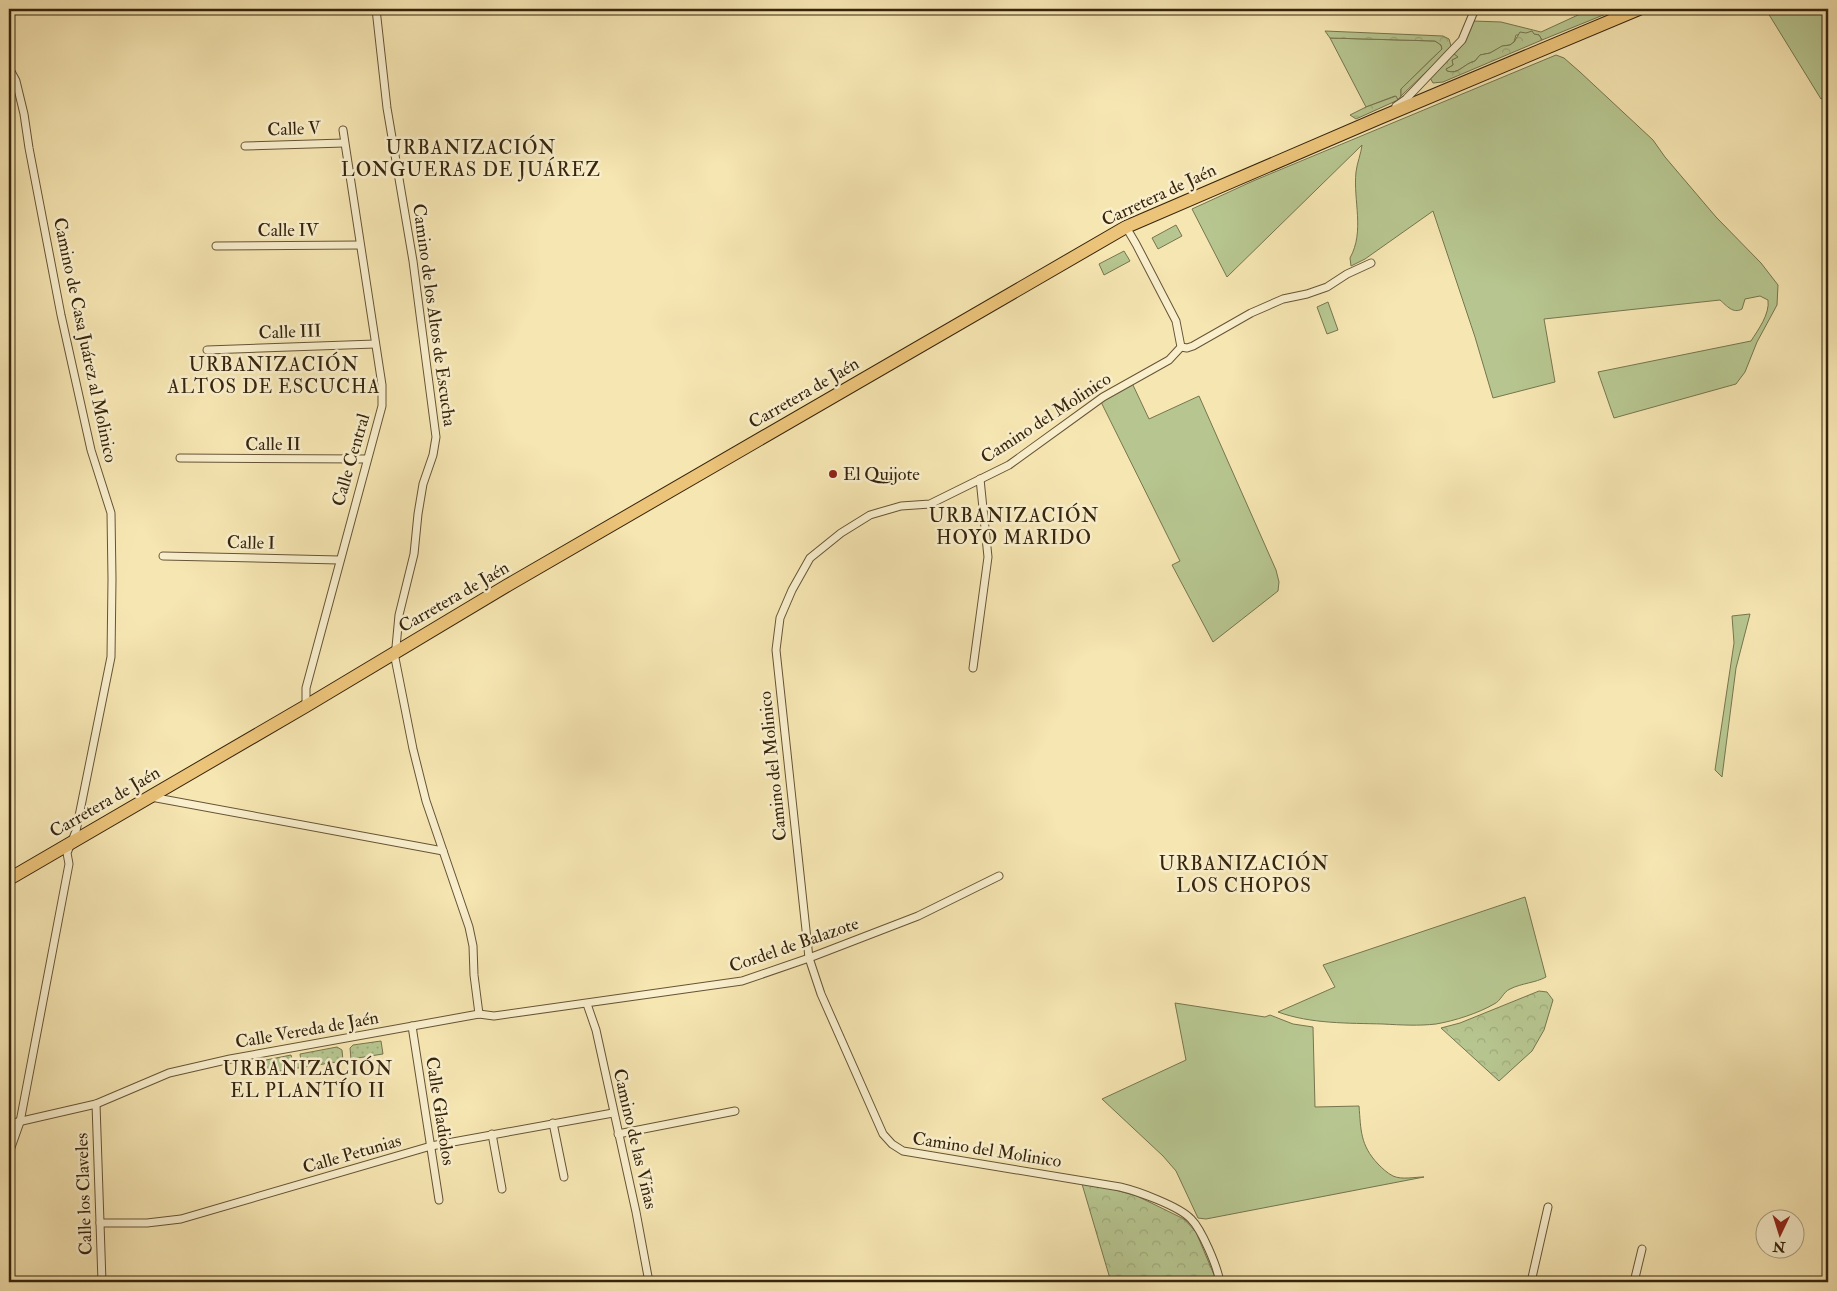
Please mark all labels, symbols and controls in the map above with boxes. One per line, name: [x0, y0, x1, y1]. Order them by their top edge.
street label: Calle V: [267, 117, 323, 141]
district label: URBANIZACIÓN LONGUERAS DE JUÁREZ: [341, 134, 601, 182]
street label: Carretera de Jaén: [1098, 158, 1220, 232]
street label: Camino de los Altos de Escucha: [407, 202, 461, 428]
street label: Camino de Casa Juárez al Molinico: [48, 215, 122, 465]
street label: Calle IV: [258, 219, 320, 242]
street label: Calle III: [258, 319, 322, 345]
district label: URBANIZACIÓN ALTOS DE ESCUCHA: [166, 351, 381, 399]
street label: Carretera de Jaén: [745, 352, 863, 434]
street label: Camino del Molinico: [977, 367, 1116, 469]
street label: Calle Central: [327, 411, 375, 509]
street label: Calle II: [245, 433, 301, 456]
place label: El Quijote: [843, 463, 920, 486]
marker: El Quijote: [827, 468, 839, 480]
district label: URBANIZACIÓN HOYO MARIDO: [929, 502, 1099, 550]
street label: Calle I: [227, 531, 275, 555]
street label: Carretera de Jaén: [395, 556, 513, 638]
street label: Camino del Molinico: [754, 690, 792, 842]
street label: Carretera de Jaén: [46, 761, 164, 843]
district label: URBANIZACIÓN LOS CHOPOS: [1159, 850, 1329, 898]
street label: Cordel de Balazote: [726, 912, 862, 978]
street label: Calle Vereda de Jaén: [233, 1006, 381, 1054]
district label: URBANIZACIÓN EL PLANTÍO II: [223, 1055, 393, 1103]
street label: Calle Gladiolos: [420, 1055, 460, 1167]
street label: Camino de las Viñas: [608, 1067, 662, 1211]
street label: Camino del Molinico: [911, 1127, 1064, 1173]
street label: Calle Petunias: [300, 1129, 404, 1179]
street label: Calle los Claveles: [70, 1132, 98, 1256]
north arrow: [1754, 1208, 1804, 1258]
text: N: [1772, 1238, 1787, 1255]

